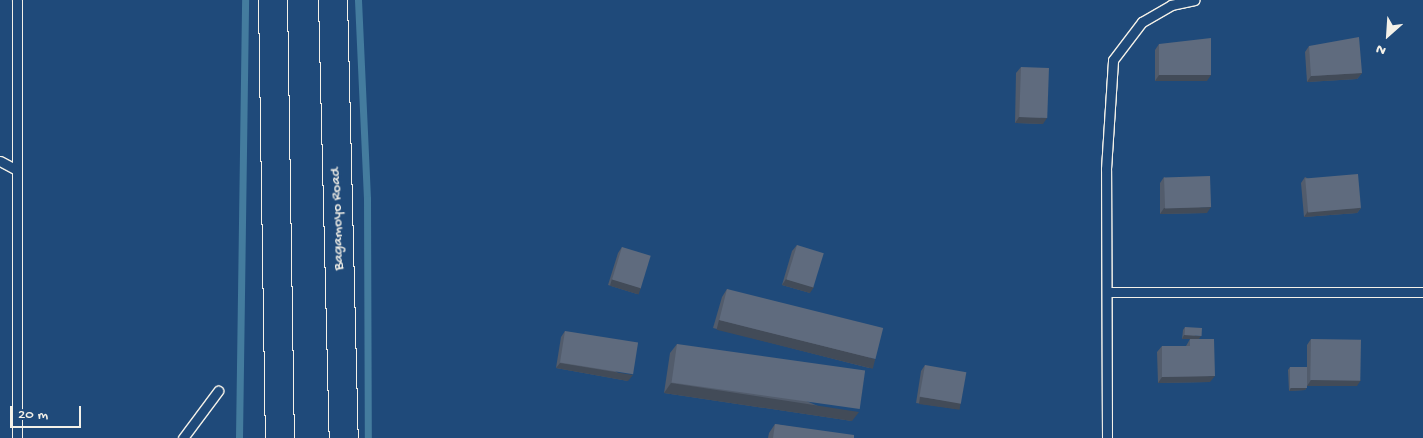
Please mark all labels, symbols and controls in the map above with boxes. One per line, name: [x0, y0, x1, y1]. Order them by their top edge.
north arrow: [1363, 10, 1413, 60]
text: N: [1373, 39, 1389, 59]
street label: Bagamoyo Road: [327, 167, 349, 271]
scale bar: [12, 396, 84, 428]
text: 20 m: [18, 406, 48, 424]

